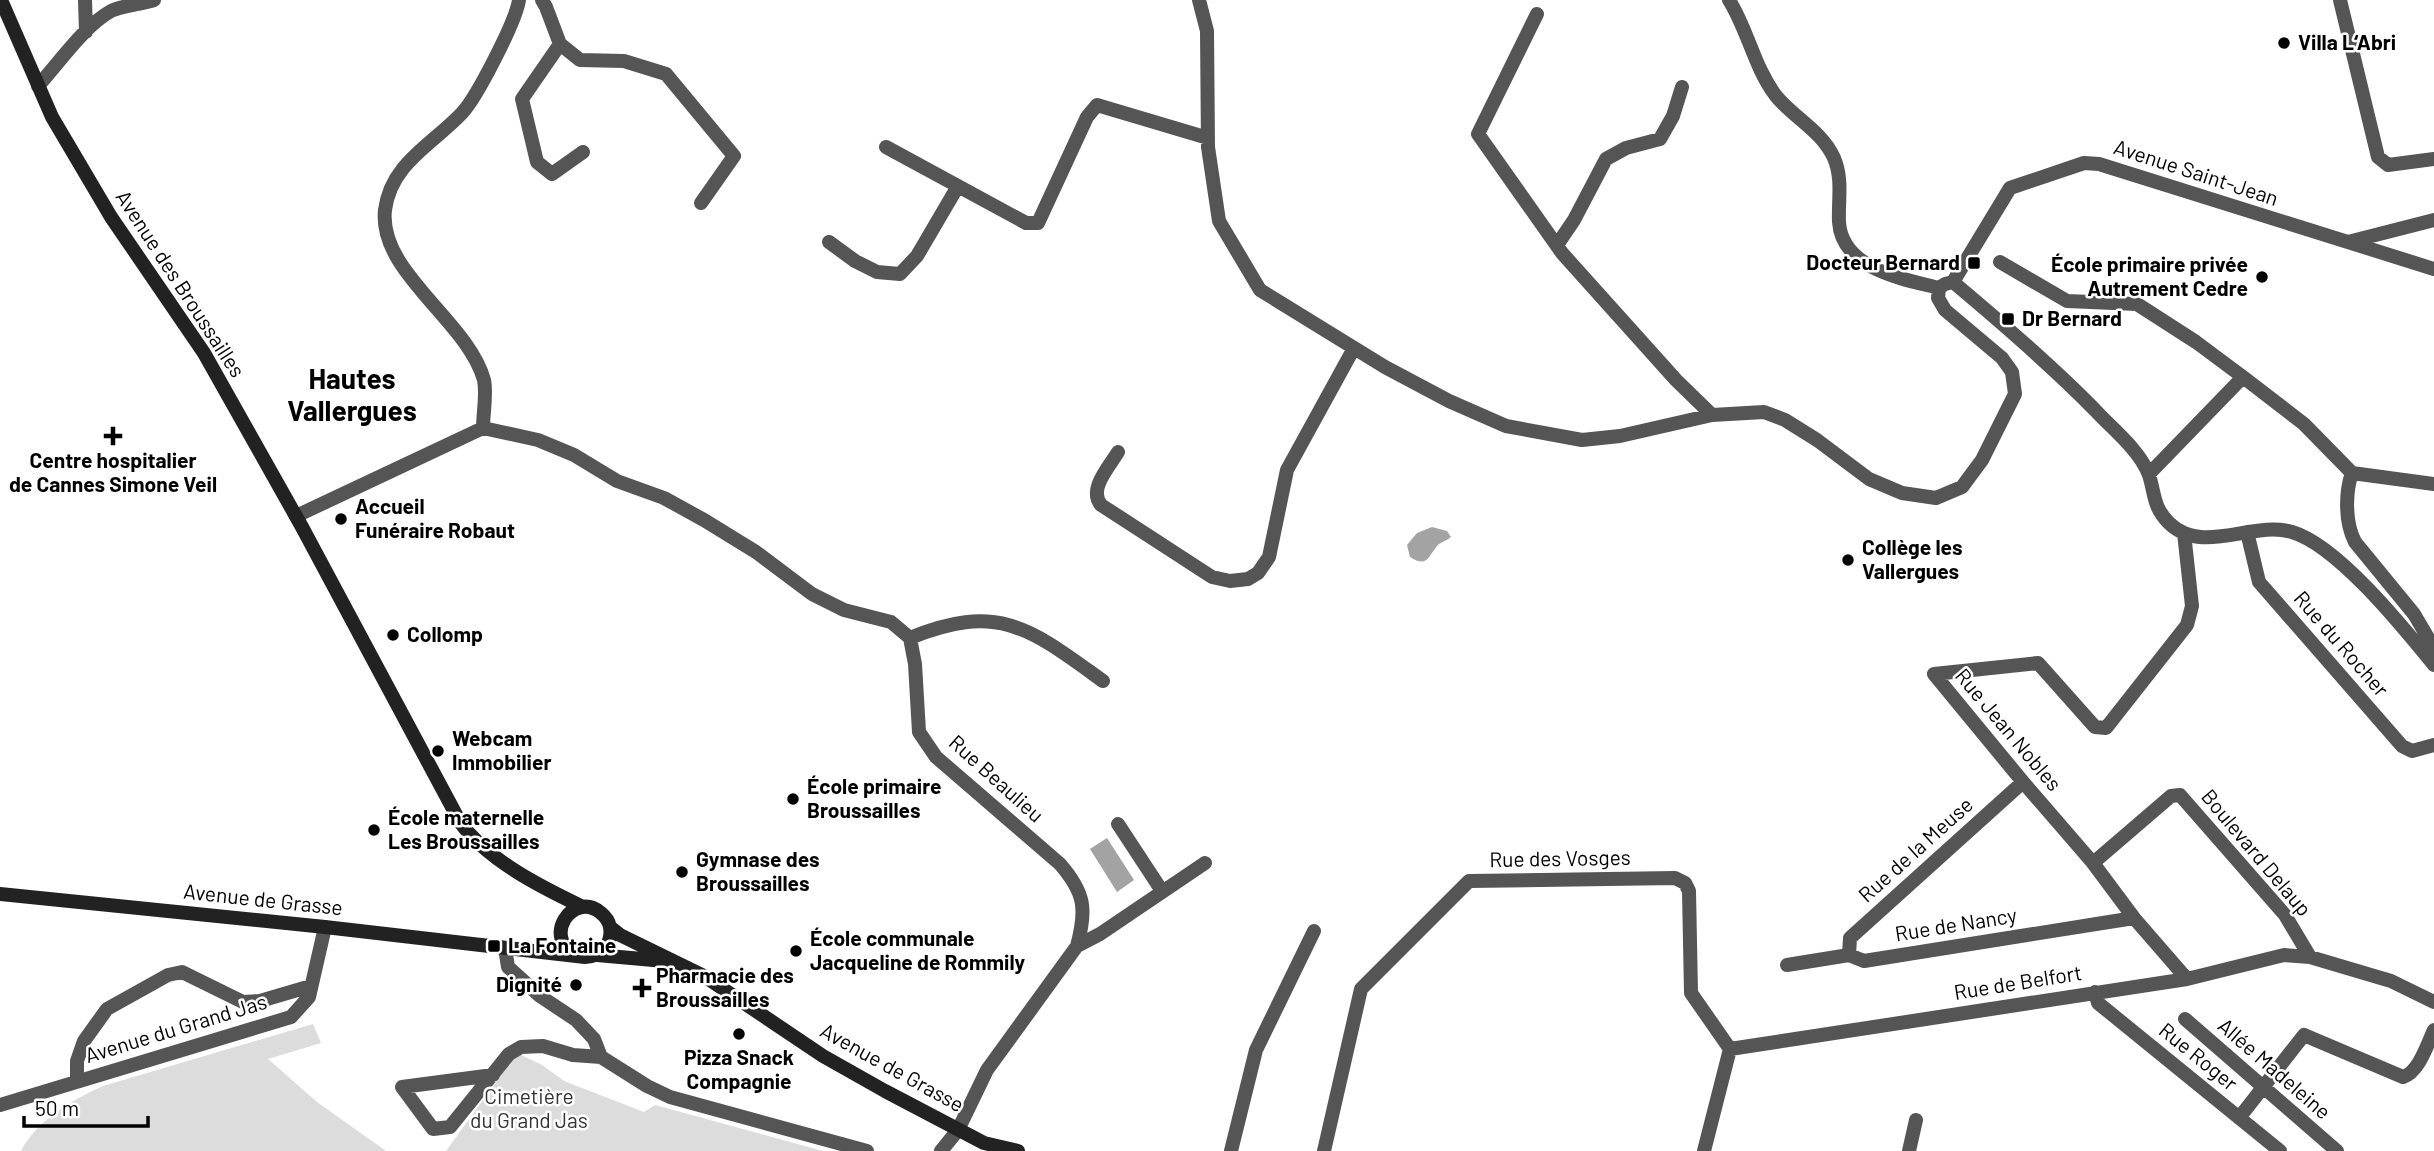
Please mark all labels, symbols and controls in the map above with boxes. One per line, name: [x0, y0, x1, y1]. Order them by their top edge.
place label: Villa L‘Abri: [2298, 29, 2396, 54]
marker: Villa L‘Abri: [2276, 35, 2292, 51]
street label: Avenue Saint-Jean: [2111, 133, 2282, 210]
street label: Avenue des Broussailles: [111, 185, 251, 381]
place label: Docteur Bernard: [1806, 249, 1960, 274]
place label: École primaire privée Autrement Cedre: [2051, 251, 2248, 300]
marker: Docteur Bernard: [1966, 255, 1982, 271]
marker: École primaire privée Autrement Cedre: [2254, 269, 2270, 285]
place label: Dr Bernard: [2022, 305, 2122, 330]
marker: Dr Bernard: [2000, 311, 2016, 327]
district label: Hautes Vallergues: [287, 361, 417, 427]
marker: Centre hospitalier de Cannes Simone Veil: [103, 426, 123, 446]
place label: Centre hospitalier de Cannes Simone Veil: [9, 447, 217, 496]
place label: Accueil Funéraire Robaut: [355, 493, 515, 542]
marker: Accueil Funéraire Robaut: [333, 511, 349, 527]
place label: Collège les Vallergues: [1862, 534, 1962, 583]
marker: Collège les Vallergues: [1840, 552, 1856, 568]
street label: Rue du Rocher: [2290, 585, 2395, 701]
place label: Collomp: [407, 621, 483, 646]
marker: Collomp: [385, 627, 401, 643]
street label: Rue Jean Nobles: [1951, 663, 2068, 795]
place label: Webcam Immobilier: [452, 725, 551, 774]
street label: Rue Beaulieu: [945, 729, 1049, 827]
marker: Webcam Immobilier: [430, 743, 446, 759]
place label: École primaire Broussailles: [807, 773, 941, 822]
street label: Boulevard Delaup: [2197, 784, 2317, 921]
marker: École primaire Broussailles: [785, 791, 801, 807]
street label: Rue de la Meuse: [1853, 791, 1977, 907]
place label: École maternelle Les Broussailles: [388, 804, 544, 853]
marker: École maternelle Les Broussailles: [366, 822, 382, 838]
street label: Rue des Vosges: [1489, 844, 1631, 871]
place label: Gymnase des Broussailles: [696, 846, 820, 895]
marker: Gymnase des Broussailles: [674, 864, 690, 880]
street label: Avenue de Grasse: [182, 878, 344, 919]
street label: Rue de Nancy: [1893, 902, 2019, 945]
place label: École communale Jacqueline de Rommily: [810, 925, 1026, 974]
place label: La Fontaine: [508, 932, 616, 957]
marker: La Fontaine: [486, 938, 502, 954]
marker: École communale Jacqueline de Rommily: [788, 943, 804, 959]
street label: Rue de Belfort: [1952, 959, 2083, 1004]
place label: Pharmacie des Broussailles: [656, 962, 794, 1011]
place label: Dignité: [496, 971, 562, 996]
marker: Dignité: [568, 977, 584, 993]
marker: Pharmacie des Broussailles: [634, 980, 650, 996]
street label: Avenue du Grand Jas: [82, 988, 270, 1067]
street label: Allée Madeleine: [2214, 1012, 2336, 1124]
street label: Avenue de Grasse: [817, 1017, 969, 1116]
street label: Rue Roger: [2155, 1017, 2244, 1095]
marker: Pizza Snack Compagnie: [731, 1026, 747, 1042]
place label: Pizza Snack Compagnie: [684, 1044, 794, 1093]
park label: Cimetière du Grand Jas: [470, 1083, 588, 1132]
scale bar: [24, 1084, 149, 1128]
text: 50 m: [35, 1095, 79, 1120]

